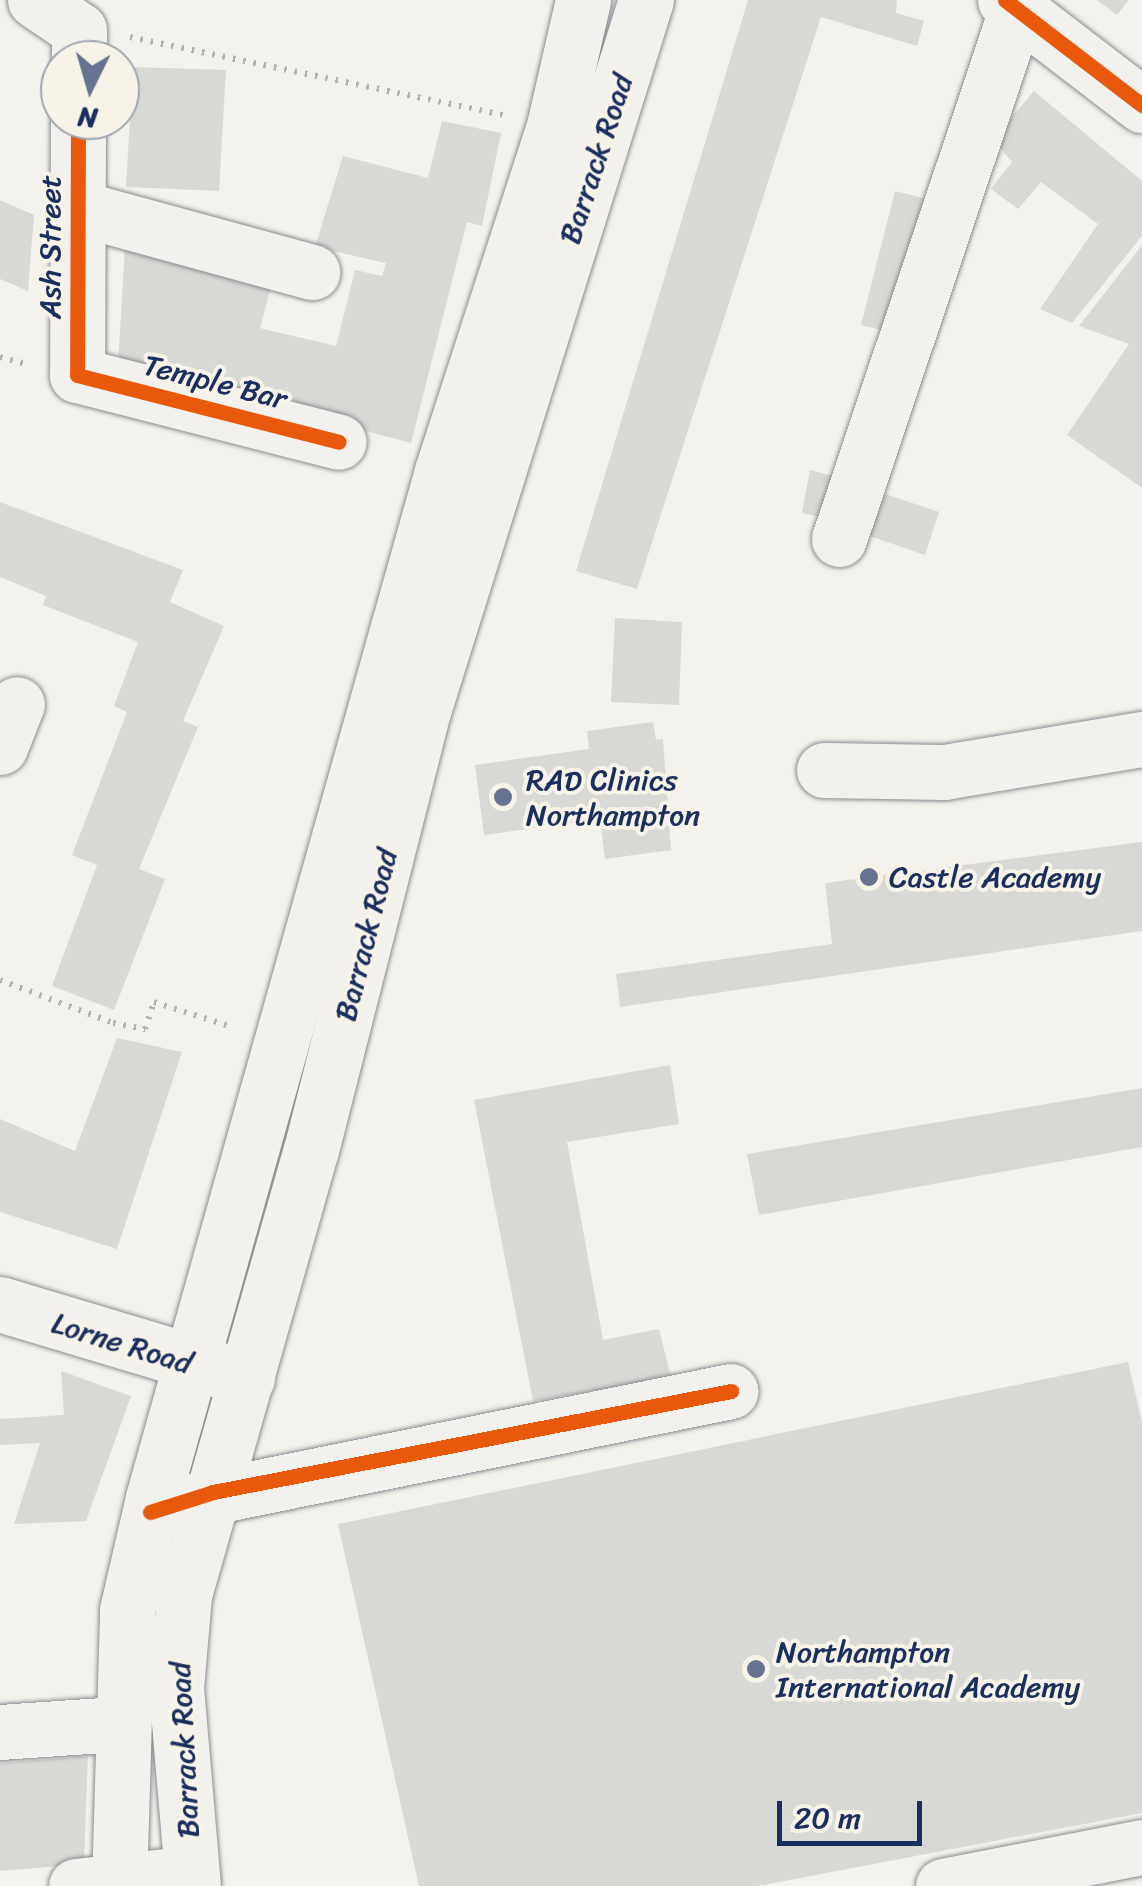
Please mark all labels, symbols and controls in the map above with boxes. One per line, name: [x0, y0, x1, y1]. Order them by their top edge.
north arrow: [40, 40, 140, 140]
street label: Barrack Road: [552, 69, 640, 249]
text: N: [76, 93, 99, 144]
street label: Ash Street: [32, 175, 68, 319]
street label: Temple Bar: [140, 347, 290, 417]
place label: RAD Clinics Northampton: [526, 762, 700, 832]
marker: RAD Clinics Northampton: [490, 784, 516, 810]
street label: Barrack Road: [327, 845, 405, 1025]
place label: Castle Academy: [889, 859, 1101, 895]
marker: Castle Academy: [858, 866, 880, 888]
street label: Lorne Road: [47, 1305, 197, 1381]
place label: Northampton International Academy: [776, 1634, 1080, 1704]
marker: Northampton International Academy: [745, 1658, 767, 1680]
street label: Barrack Road: [161, 1661, 207, 1839]
scale bar: [782, 1781, 927, 1843]
text: 20 m: [794, 1791, 861, 1845]

